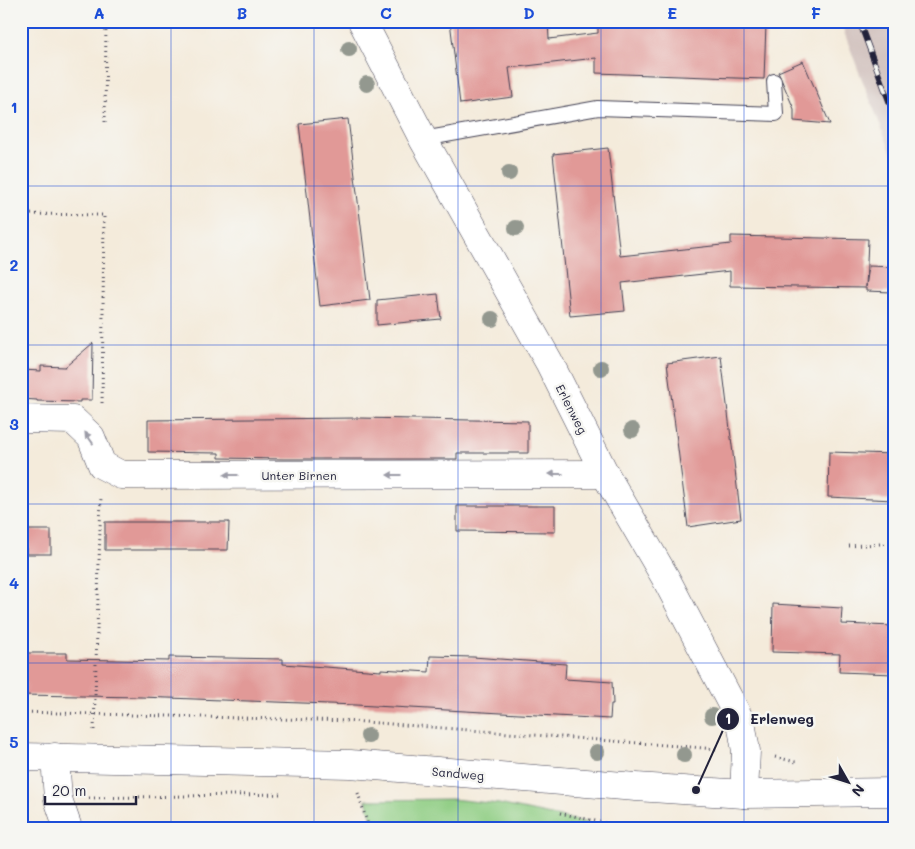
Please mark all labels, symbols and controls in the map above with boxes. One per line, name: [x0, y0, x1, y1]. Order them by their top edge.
text: A: [93, 2, 105, 23]
text: B: [237, 2, 247, 23]
text: C: [380, 2, 392, 23]
text: D: [523, 2, 535, 23]
text: E: [667, 2, 677, 23]
text: F: [811, 2, 821, 23]
text: 1: [10, 96, 18, 117]
text: 2: [10, 254, 19, 275]
street label: Erlenweg: [553, 381, 591, 437]
text: 3: [9, 413, 19, 434]
one-way arrow: [84, 431, 94, 445]
street label: Unter Birnen: [261, 467, 337, 483]
one-way arrow: [548, 470, 564, 478]
one-way arrow: [223, 471, 239, 479]
one-way arrow: [385, 471, 401, 479]
text: 4: [9, 572, 19, 593]
callout: Erlenweg: [715, 704, 824, 733]
text: 1: [725, 708, 731, 728]
text: Erlenweg: [750, 709, 814, 728]
text: 5: [9, 731, 19, 752]
north arrow: [822, 756, 872, 806]
street label: Sandweg: [431, 763, 485, 783]
scale bar: [45, 774, 136, 806]
text: 20 m: [52, 780, 86, 800]
text: N: [848, 780, 869, 801]

